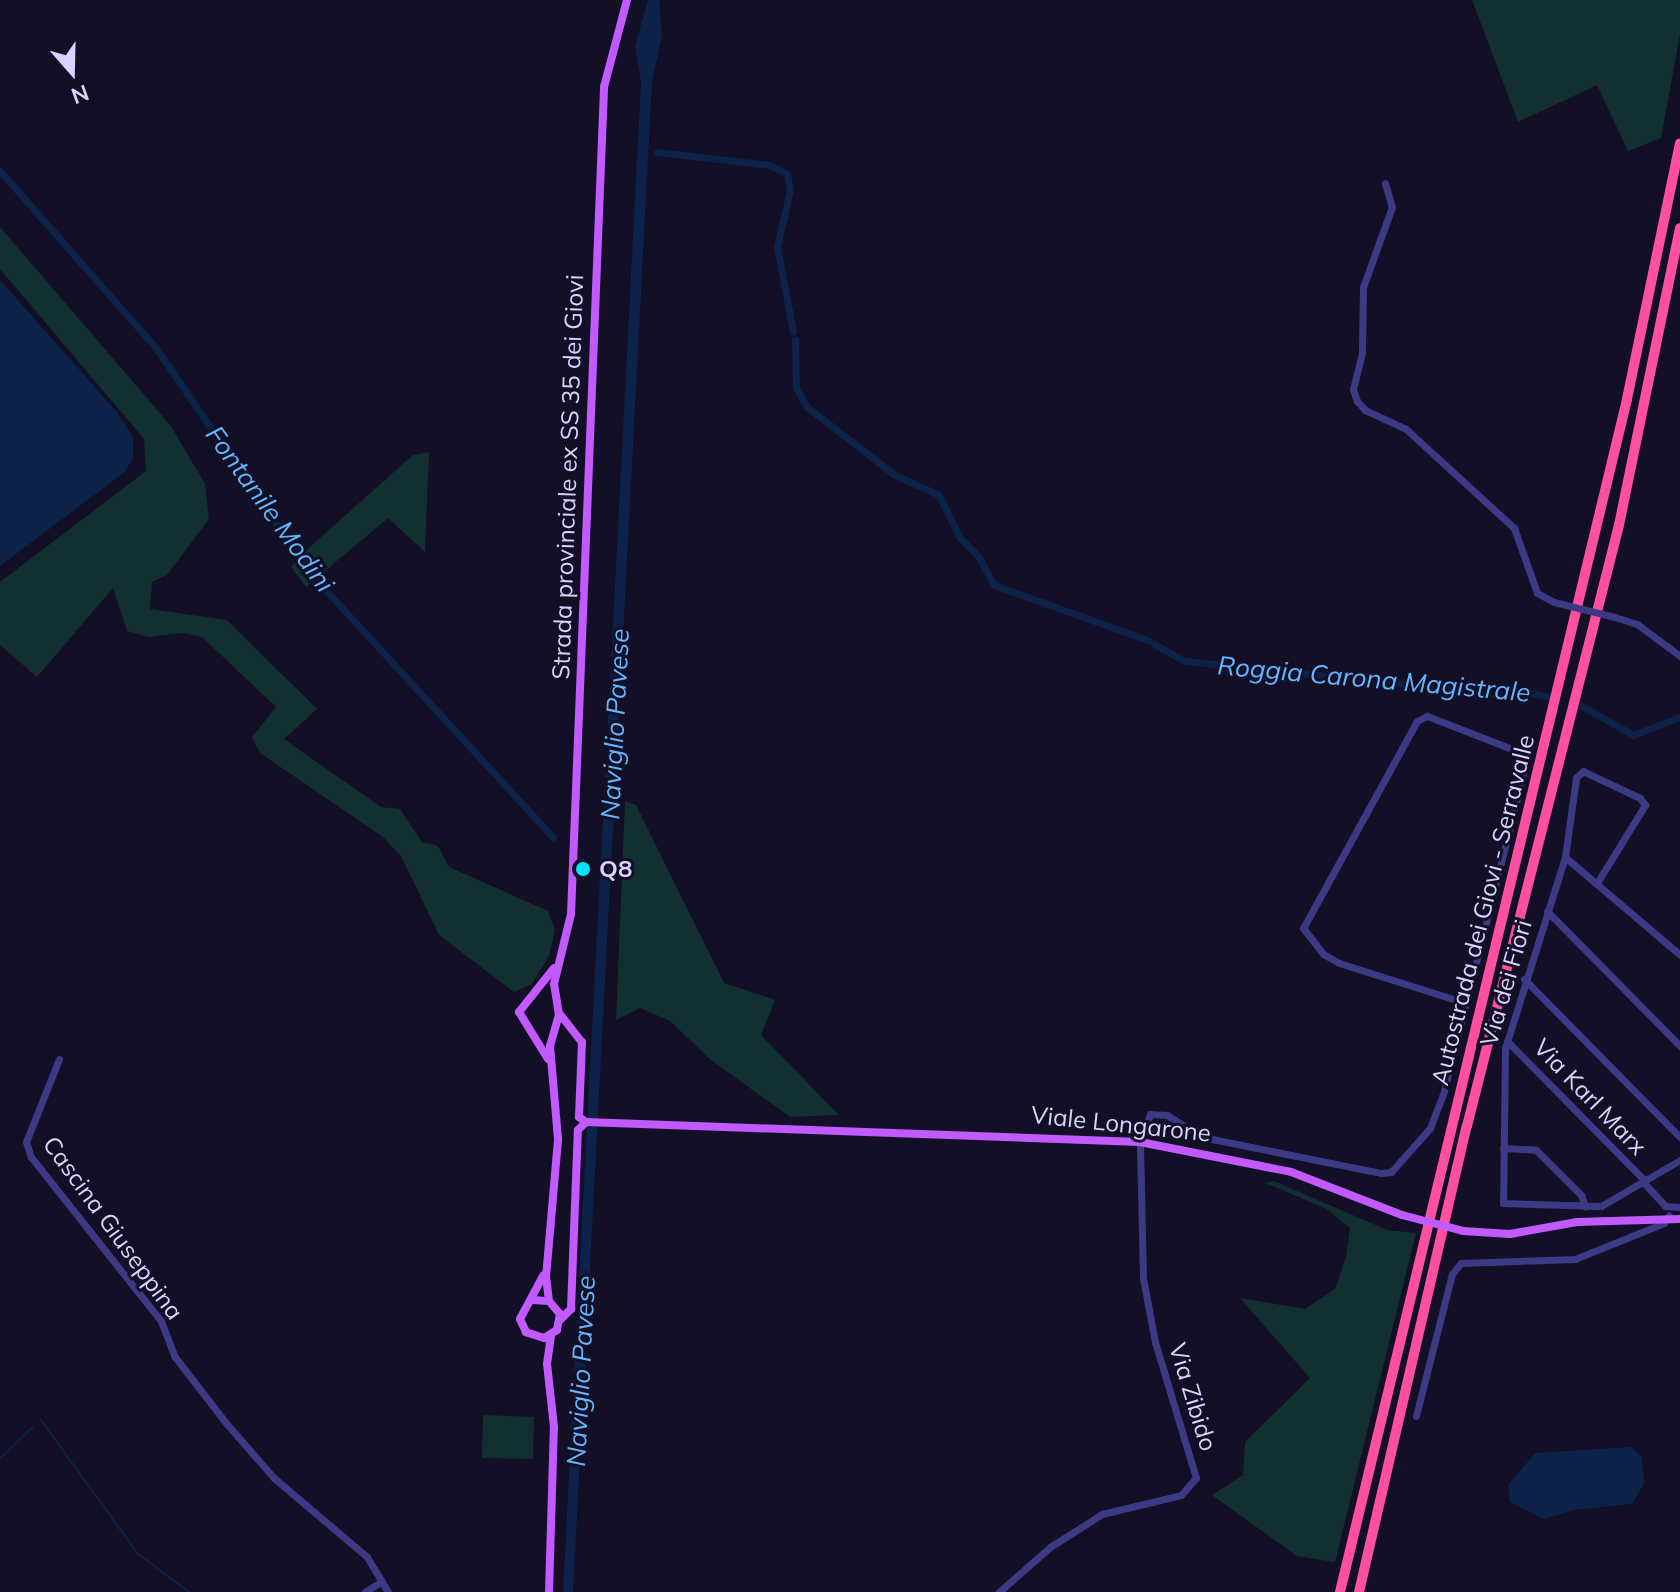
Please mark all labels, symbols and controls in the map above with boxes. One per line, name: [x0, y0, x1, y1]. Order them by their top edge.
north arrow: [32, 32, 112, 112]
text: N: [68, 79, 93, 111]
street label: Strada provinciale ex SS 35 dei Giovi: [547, 274, 589, 680]
water label: Fontanile Modini: [199, 420, 341, 598]
water label: Naviglio Pavese: [594, 628, 636, 820]
water label: Roggia Carona Magistrale: [1216, 650, 1532, 708]
street label: Autostrada dei Giovi - Serravalle: [1425, 732, 1541, 1088]
place label: Q8: [599, 855, 632, 883]
marker: Q8: [574, 860, 592, 878]
street label: Via dei Fiori: [1474, 917, 1538, 1049]
street label: Via Karl Marx: [1528, 1033, 1652, 1161]
street label: Viale Longarone: [1030, 1100, 1212, 1148]
street label: Cascina Giuseppina: [37, 1131, 189, 1325]
water label: Naviglio Pavese: [560, 1275, 602, 1467]
street label: Via Zibido: [1163, 1340, 1223, 1454]

